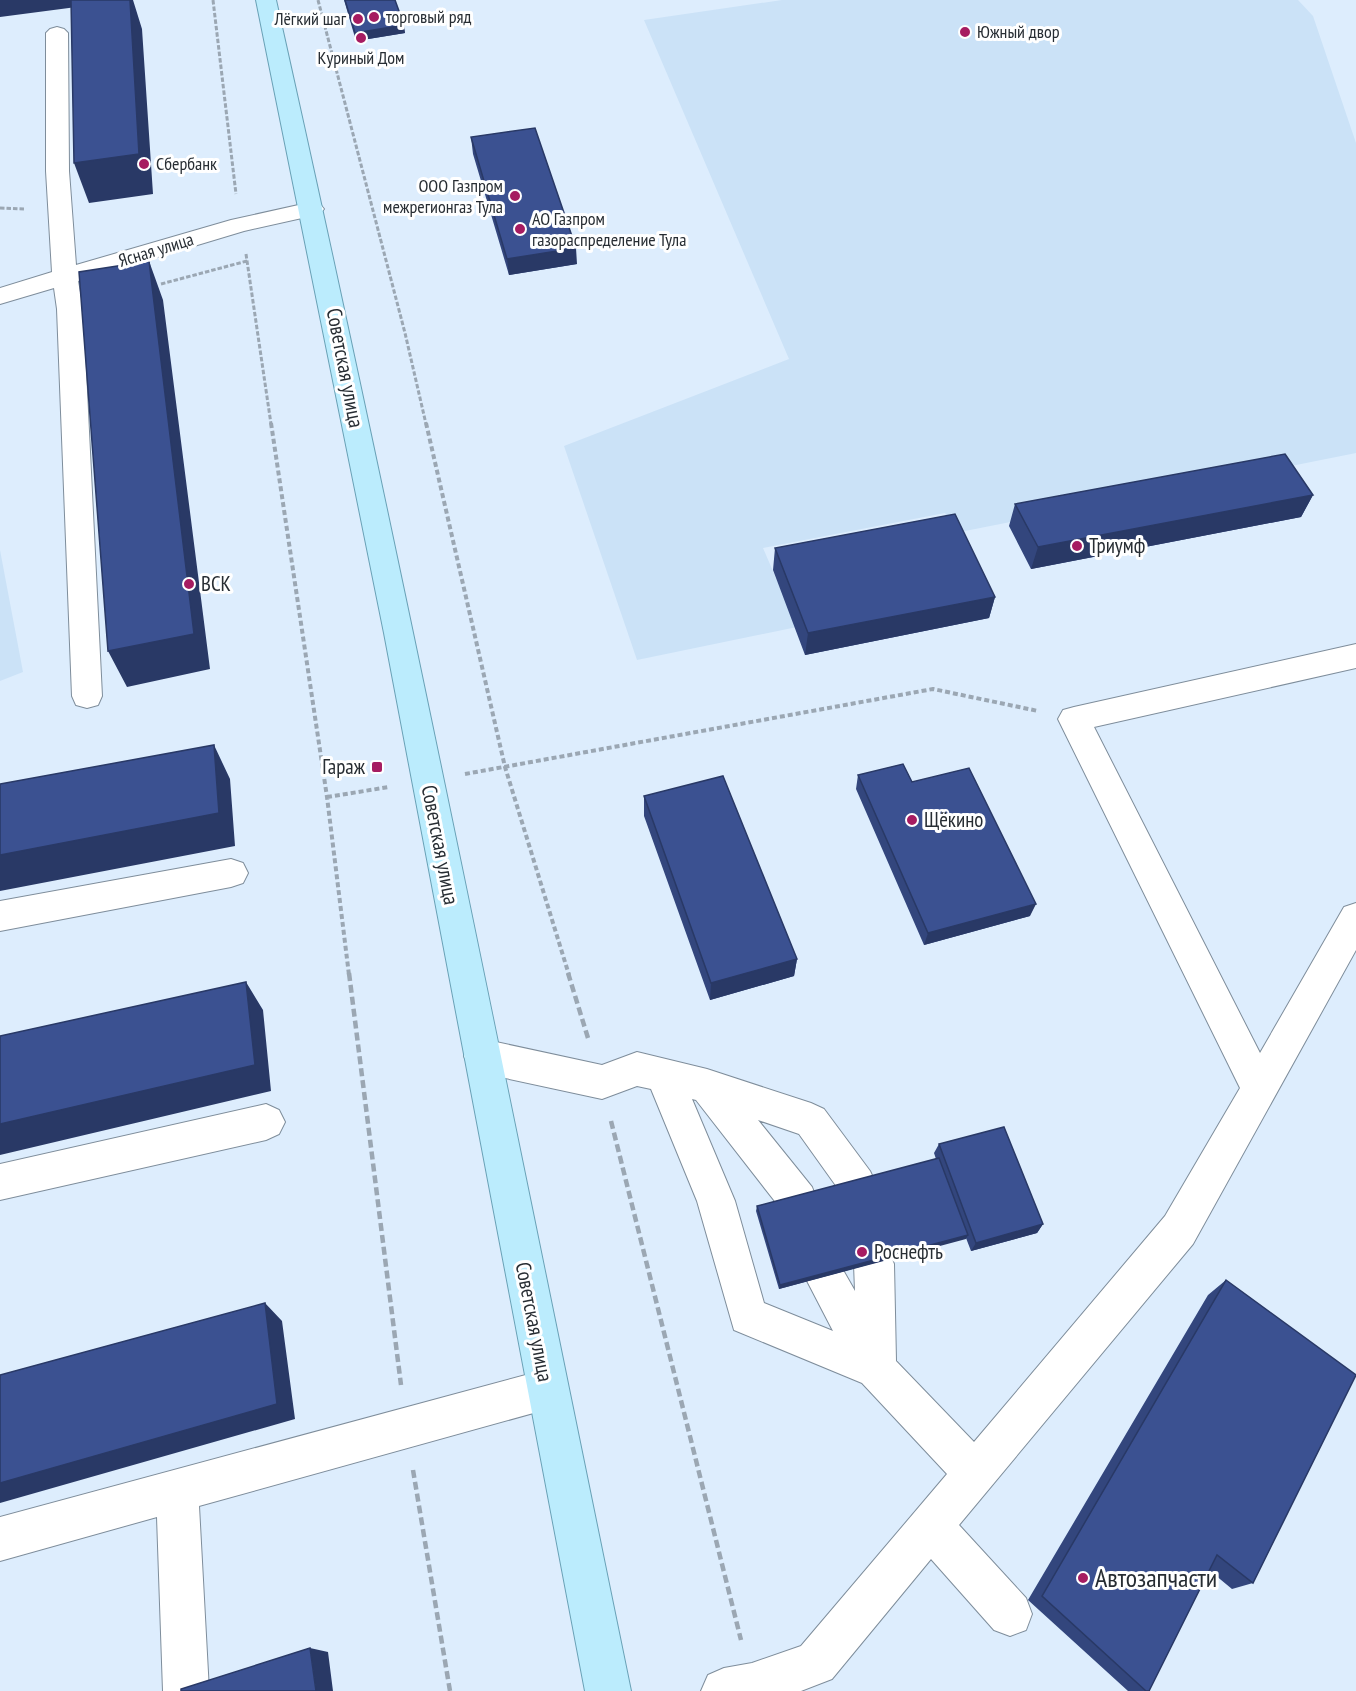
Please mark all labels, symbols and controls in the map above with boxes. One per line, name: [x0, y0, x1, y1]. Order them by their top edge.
place label: торговый ряд: [386, 5, 471, 28]
place label: Лёгкий шаг: [273, 7, 347, 30]
marker: торговый ряд: [367, 10, 381, 24]
marker: Лёгкий шаг: [351, 12, 365, 26]
place label: Южный двор: [977, 20, 1060, 43]
marker: Южный двор: [958, 25, 972, 39]
marker: Куриный Дом: [354, 31, 368, 45]
place label: Куриный Дом: [318, 46, 404, 69]
place label: Сбербанк: [156, 152, 217, 175]
marker: Сбербанк: [137, 157, 151, 171]
place label: ООО Газпром межрегионгаз Тула: [383, 174, 503, 218]
marker: ООО Газпром межрегионгаз Тула: [508, 189, 522, 203]
place label: АО Газпром газораспределение Тула: [532, 207, 686, 251]
marker: АО Газпром газораспределение Тула: [513, 222, 527, 236]
street label: Ясная улица: [116, 227, 196, 272]
street label: Советская улица: [321, 306, 370, 430]
place label: Триумф: [1089, 532, 1145, 559]
marker: Триумф: [1070, 539, 1084, 553]
place label: ВСК: [201, 570, 231, 597]
marker: ВСК: [182, 577, 196, 591]
place label: Гараж: [322, 753, 366, 780]
marker: Гараж: [370, 760, 384, 774]
street label: Советская улица: [416, 783, 465, 907]
place label: Щёкино: [924, 806, 983, 833]
marker: Щёкино: [905, 813, 919, 827]
place label: Роснефть: [874, 1238, 943, 1265]
marker: Роснефть: [855, 1245, 869, 1259]
street label: Советская улица: [510, 1260, 559, 1384]
place label: Автозапчасти: [1095, 1561, 1217, 1594]
marker: Автозапчасти: [1076, 1571, 1090, 1585]

